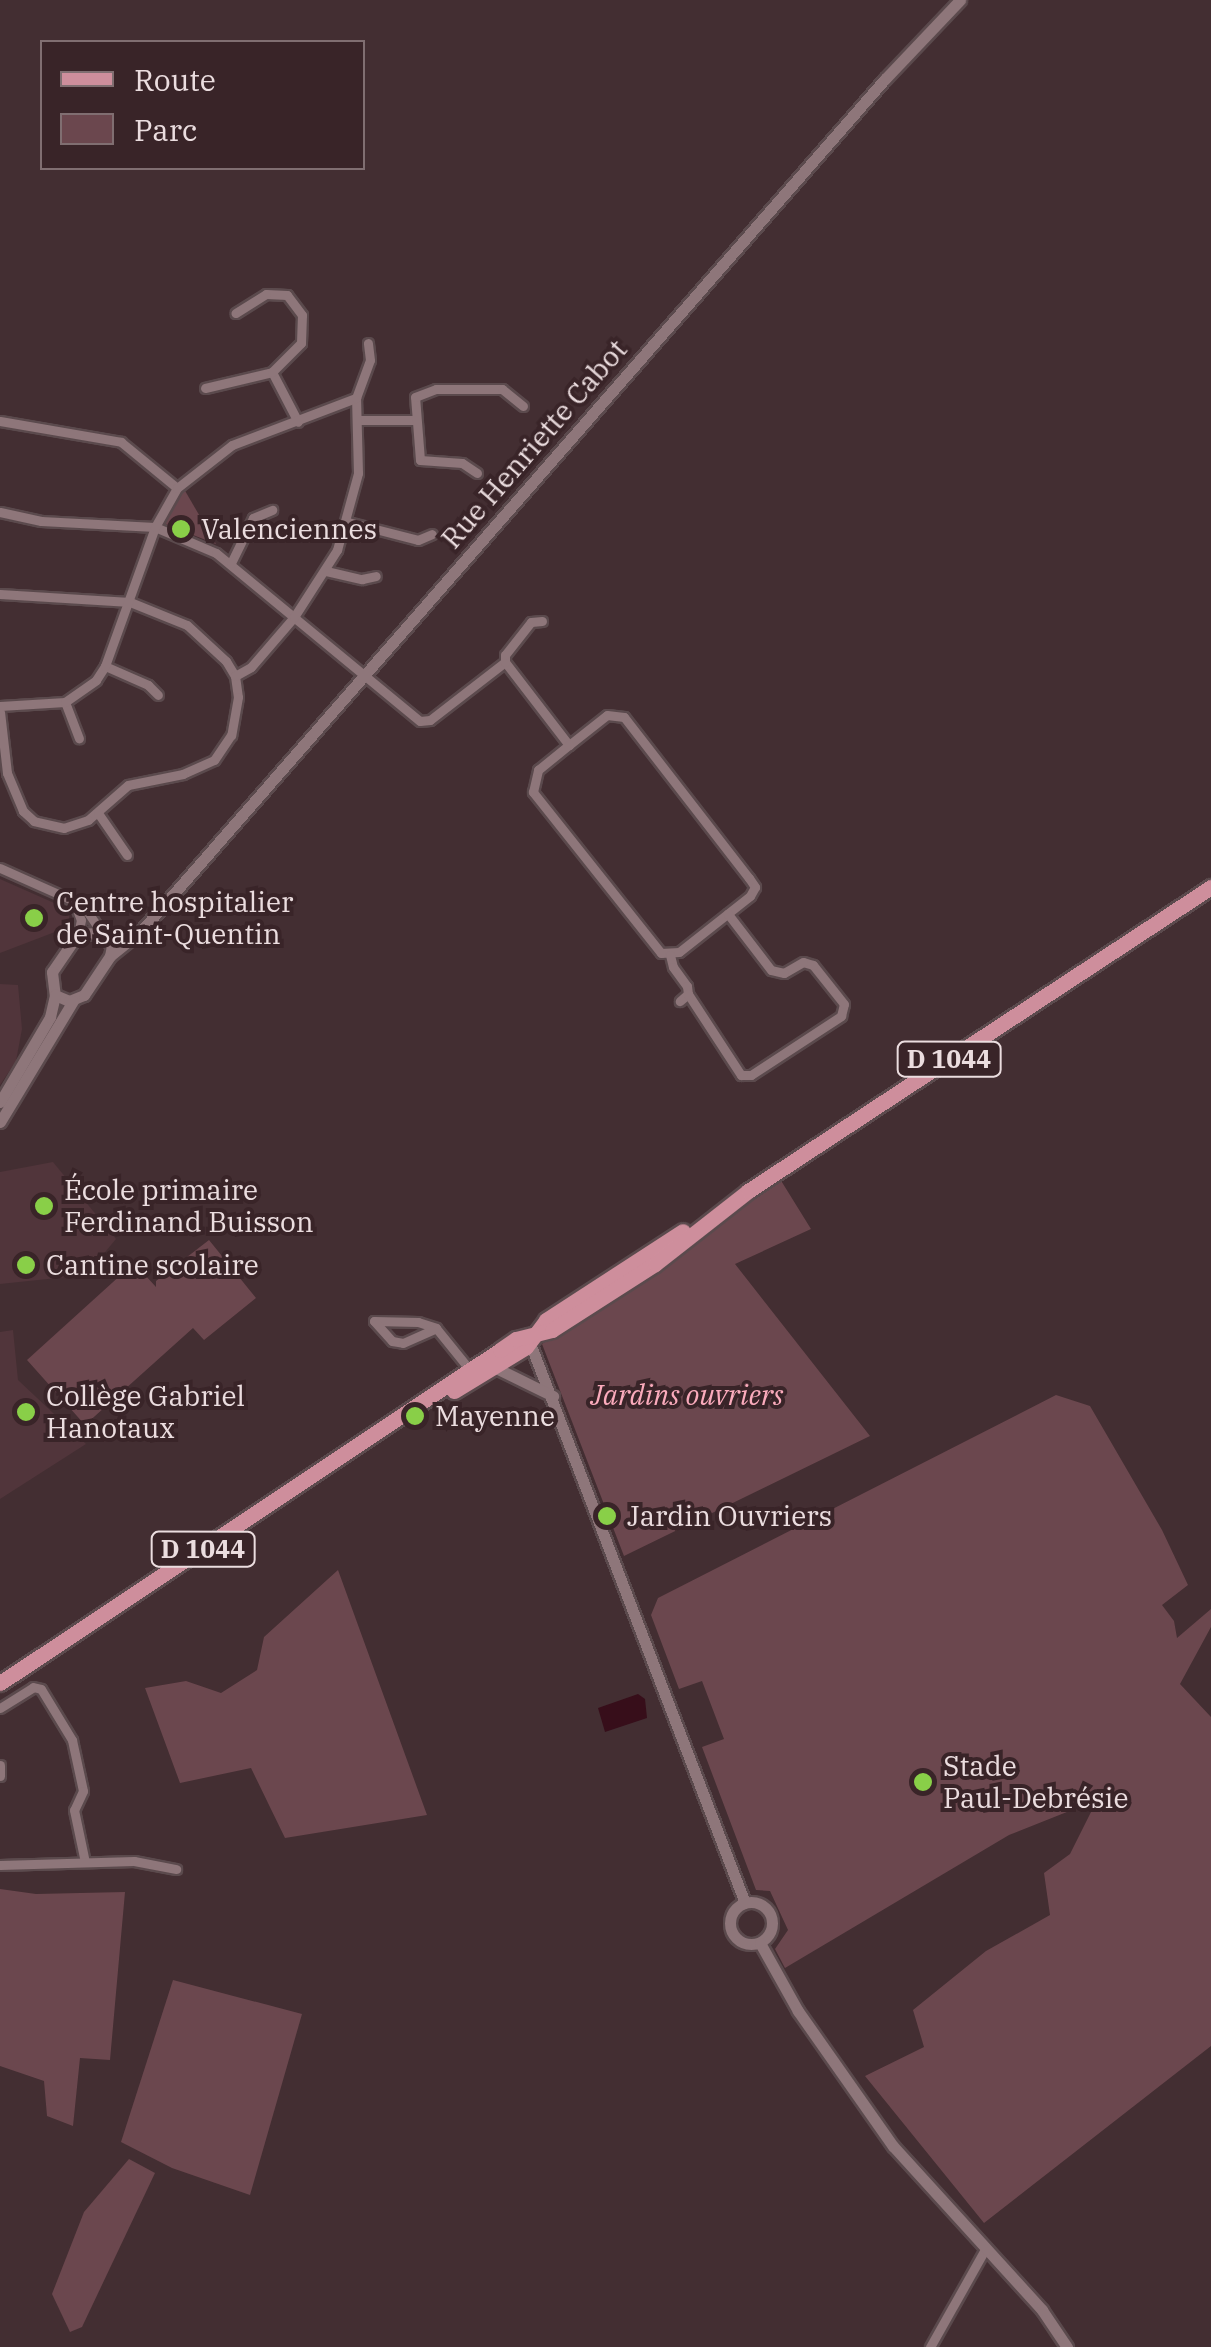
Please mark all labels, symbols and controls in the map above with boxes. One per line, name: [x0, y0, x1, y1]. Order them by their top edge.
legend: [40, 40, 365, 170]
text: Route: [134, 60, 216, 99]
text: Parc: [134, 110, 197, 149]
street label: Rue Henriette Cabot: [434, 333, 634, 555]
place label: Valenciennes: [201, 512, 377, 546]
marker: Valenciennes: [170, 518, 192, 540]
place label: Centre hospitalier de Saint-Quentin: [56, 885, 293, 951]
marker: Centre hospitalier de Saint-Quentin: [21, 905, 47, 931]
road number: D 1044: [896, 1039, 1002, 1079]
place label: École primaire Ferdinand Buisson: [64, 1173, 314, 1239]
marker: École primaire Ferdinand Buisson: [33, 1195, 55, 1217]
place label: Cantine scolaire: [46, 1248, 259, 1282]
marker: Cantine scolaire: [15, 1254, 37, 1276]
park label: Jardins ouvriers: [591, 1378, 783, 1412]
place label: Collège Gabriel Hanotaux: [46, 1379, 245, 1445]
place label: Mayenne: [435, 1399, 555, 1433]
marker: Collège Gabriel Hanotaux: [15, 1401, 37, 1423]
marker: Mayenne: [404, 1405, 426, 1427]
place label: Jardin Ouvriers: [627, 1499, 832, 1533]
marker: Jardin Ouvriers: [596, 1505, 618, 1527]
road number: D 1044: [150, 1529, 256, 1569]
place label: Stade Paul-Debrésie: [943, 1749, 1128, 1815]
marker: Stade Paul-Debrésie: [912, 1771, 934, 1793]

